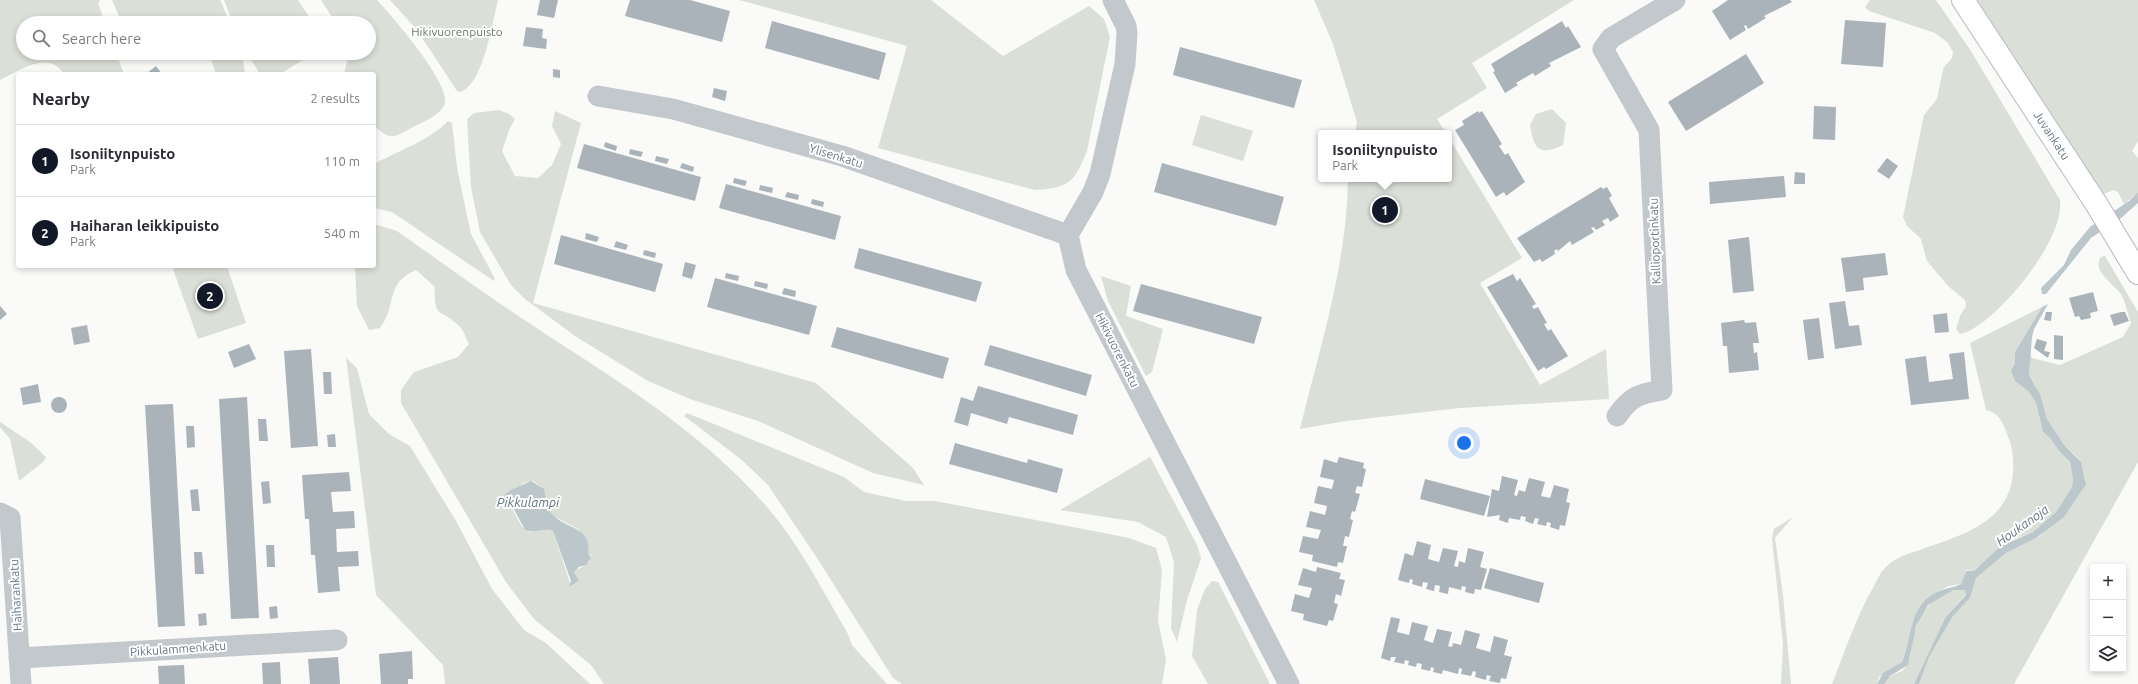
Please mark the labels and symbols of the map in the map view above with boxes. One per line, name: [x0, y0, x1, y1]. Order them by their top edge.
park label: Hikivuorenpuisto: [411, 25, 503, 38]
street label: Juvankatu: [2031, 109, 2073, 162]
street label: Ylisenkatu: [808, 141, 865, 170]
pin: 1: [1372, 195, 1398, 225]
street label: Kallioportinkatu: [1646, 198, 1663, 284]
pin: 2: [197, 281, 223, 311]
street label: Hikivuorenkatu: [1093, 310, 1142, 389]
your location: [1454, 433, 1474, 453]
water label: Pikkulampi: [497, 495, 560, 509]
water label: Houkanoja: [1993, 502, 2051, 548]
street label: Haiharankatu: [7, 559, 24, 631]
street label: Pikkulammenkatu: [129, 639, 226, 658]

